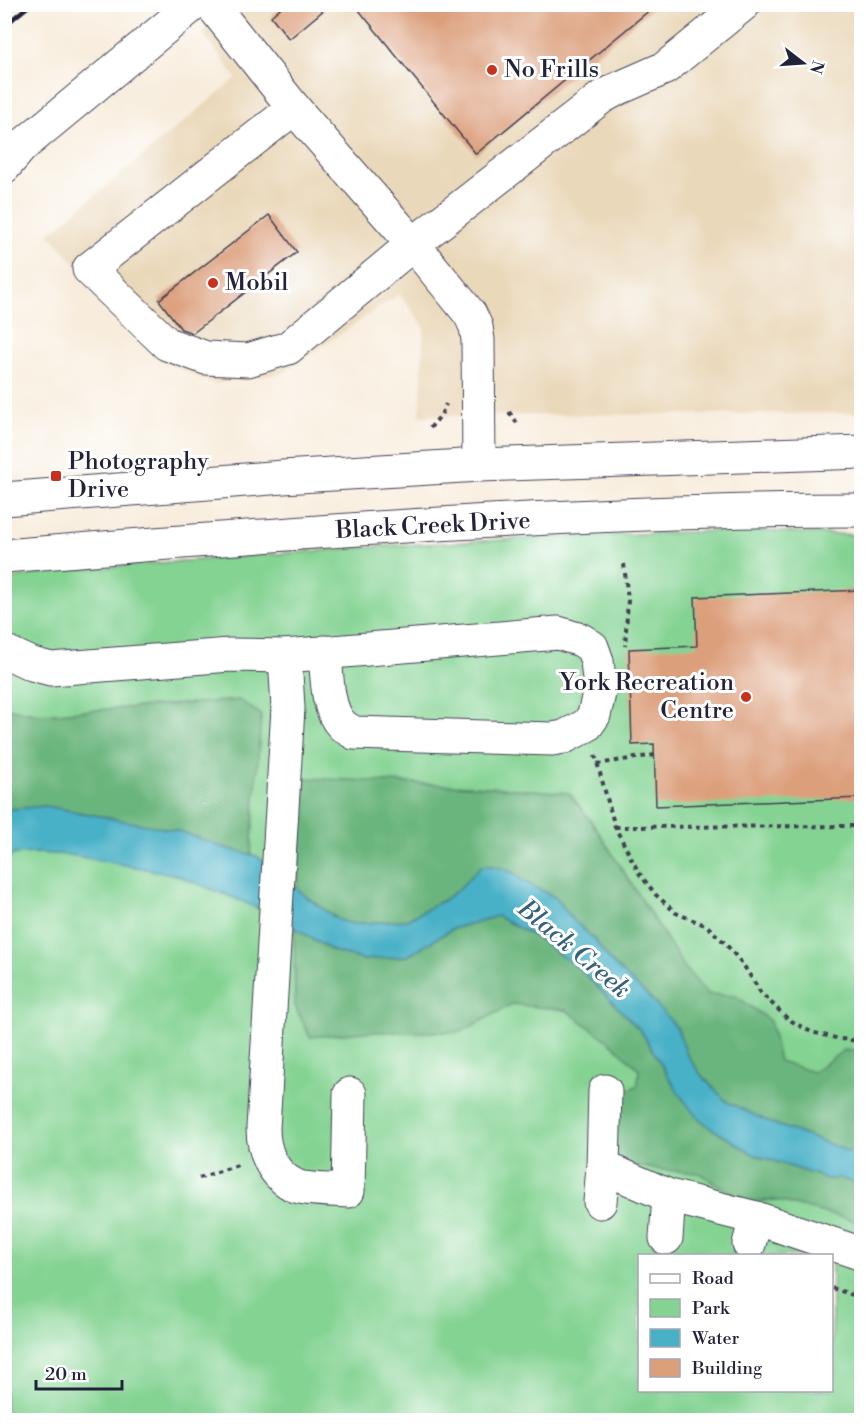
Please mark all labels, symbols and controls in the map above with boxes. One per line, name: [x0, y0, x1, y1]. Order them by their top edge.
north arrow: [773, 33, 833, 93]
place label: No Frills: [504, 55, 599, 85]
text: N: [805, 58, 828, 76]
marker: No Frills: [485, 63, 499, 77]
place label: Mobil: [225, 268, 288, 298]
marker: Mobil: [206, 276, 220, 290]
place label: Photography Drive: [68, 447, 209, 505]
marker: Photography Drive: [49, 469, 63, 483]
street label: Black Creek Drive: [334, 506, 531, 546]
place label: York Recreation Centre: [558, 668, 734, 726]
marker: York Recreation Centre: [739, 690, 753, 704]
water label: Black Creek: [510, 892, 637, 1005]
legend: [638, 1254, 833, 1392]
text: Road: [692, 1267, 735, 1290]
text: Park: [692, 1297, 731, 1320]
text: Water: [691, 1327, 740, 1350]
scale bar: [36, 1353, 122, 1391]
text: Building: [691, 1357, 763, 1380]
text: 20 m: [45, 1363, 87, 1386]

